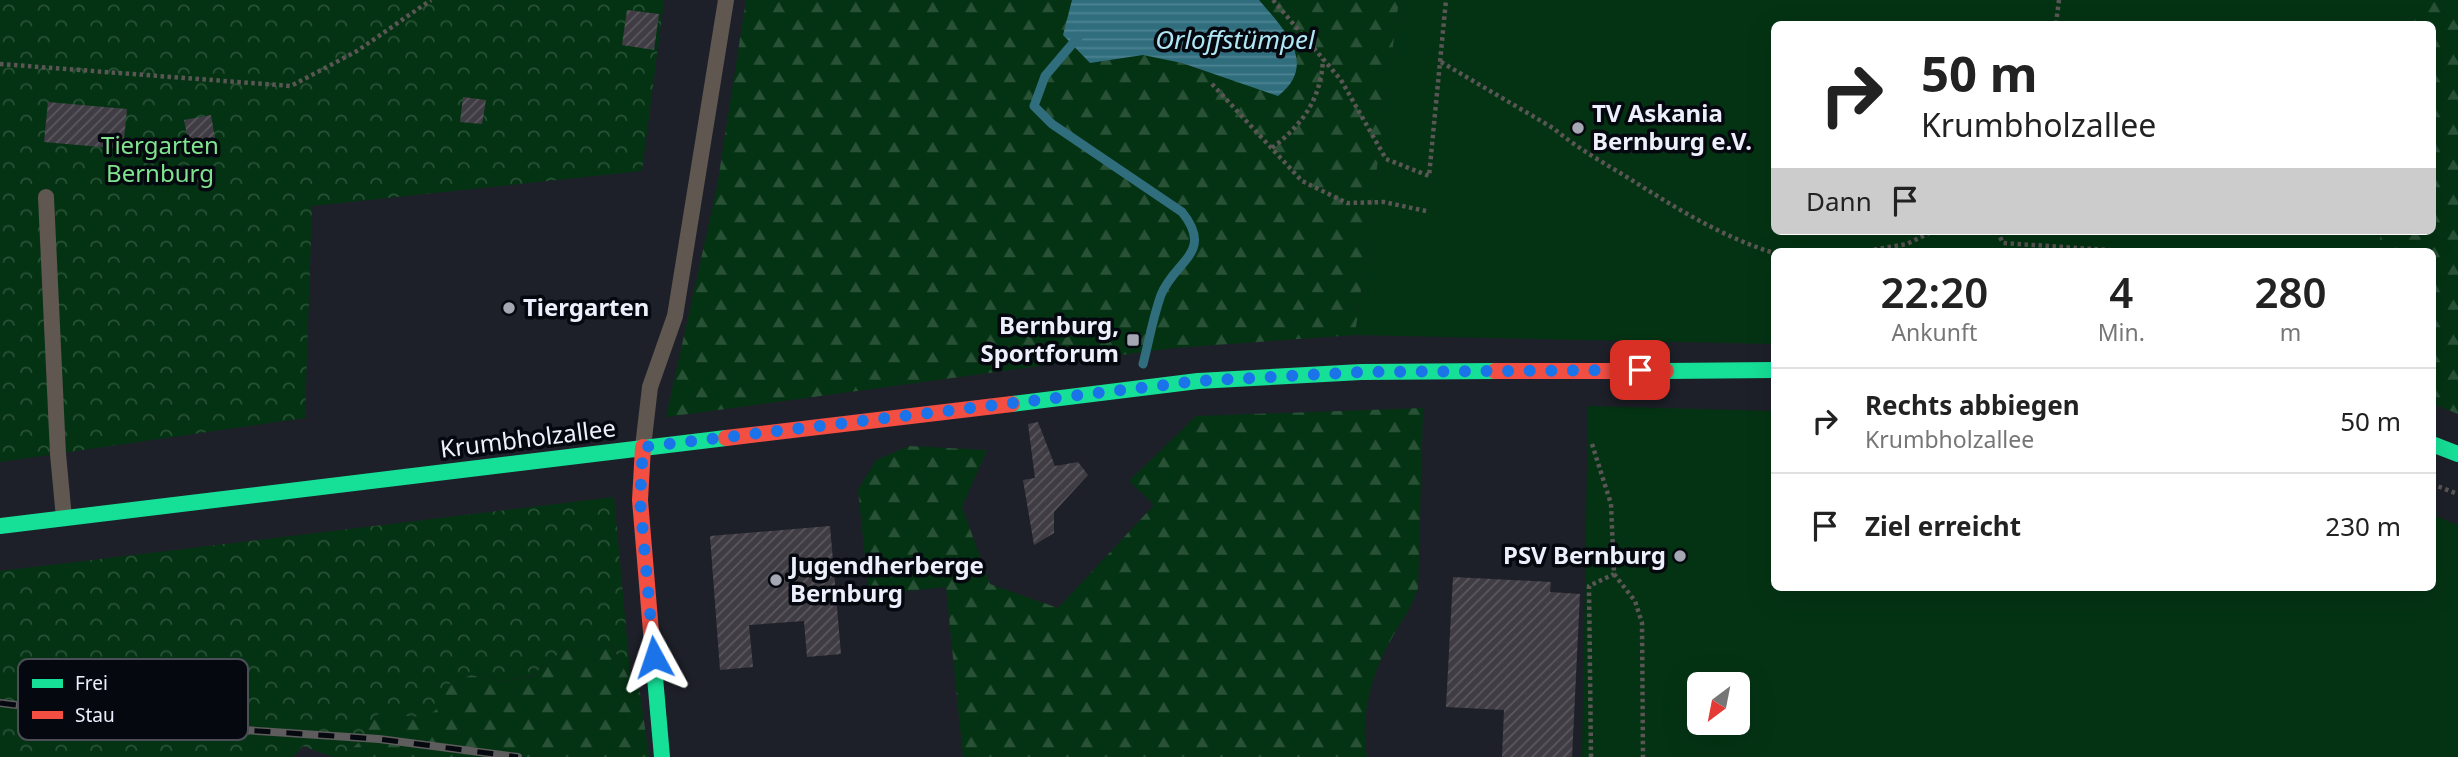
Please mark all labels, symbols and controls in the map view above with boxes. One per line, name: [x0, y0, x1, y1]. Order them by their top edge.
water label: Orloffstümpel: [1155, 21, 1316, 57]
text: 50 m: [1921, 40, 2038, 106]
icon: right: [1806, 49, 1897, 140]
place label: TV Askania Bernburg e.V.: [1592, 96, 1752, 157]
text: Krumbholzallee: [1921, 103, 2156, 146]
marker: TV Askania Bernburg e.V.: [1570, 120, 1586, 136]
park label: Tiergarten Bernburg: [101, 128, 219, 189]
icon: arrive: [1886, 182, 1924, 220]
text: Dann: [1806, 183, 1872, 219]
text: 22:20: [1881, 263, 1988, 320]
text: 4: [2109, 263, 2133, 320]
text: 280: [2254, 263, 2326, 320]
place label: Tiergarten: [523, 290, 649, 323]
marker: Tiergarten: [501, 300, 517, 316]
place label: Bernburg, Sportforum: [980, 308, 1119, 369]
text: Ankunft: [1891, 316, 1977, 348]
text: Min.: [2098, 316, 2145, 348]
text: m: [2280, 316, 2301, 348]
marker: Bernburg, Sportforum: [1125, 332, 1141, 348]
pin: [1610, 340, 1670, 400]
icon: arrive: [1621, 351, 1659, 389]
text: Rechts abbiegen: [1865, 387, 2080, 423]
icon: right: [1806, 402, 1844, 440]
text: 50 m: [2340, 403, 2401, 439]
street label: Krumbholzallee: [438, 410, 617, 465]
text: Krumbholzallee: [1865, 423, 2034, 455]
icon: arrive: [1806, 507, 1844, 545]
text: Ziel erreicht: [1865, 508, 2021, 544]
text: 230 m: [2325, 508, 2401, 544]
place label: PSV Bernburg: [1503, 538, 1666, 571]
place label: Jugendherberge Bernburg: [788, 548, 984, 609]
marker: PSV Bernburg: [1672, 548, 1688, 564]
marker: Jugendherberge Bernburg: [768, 572, 784, 588]
position arrow: [617, 620, 691, 694]
legend: [18, 659, 248, 740]
text: Frei: [75, 670, 108, 696]
north arrow: [1687, 672, 1750, 735]
map controls: [1687, 672, 1750, 735]
text: Stau: [75, 702, 115, 728]

